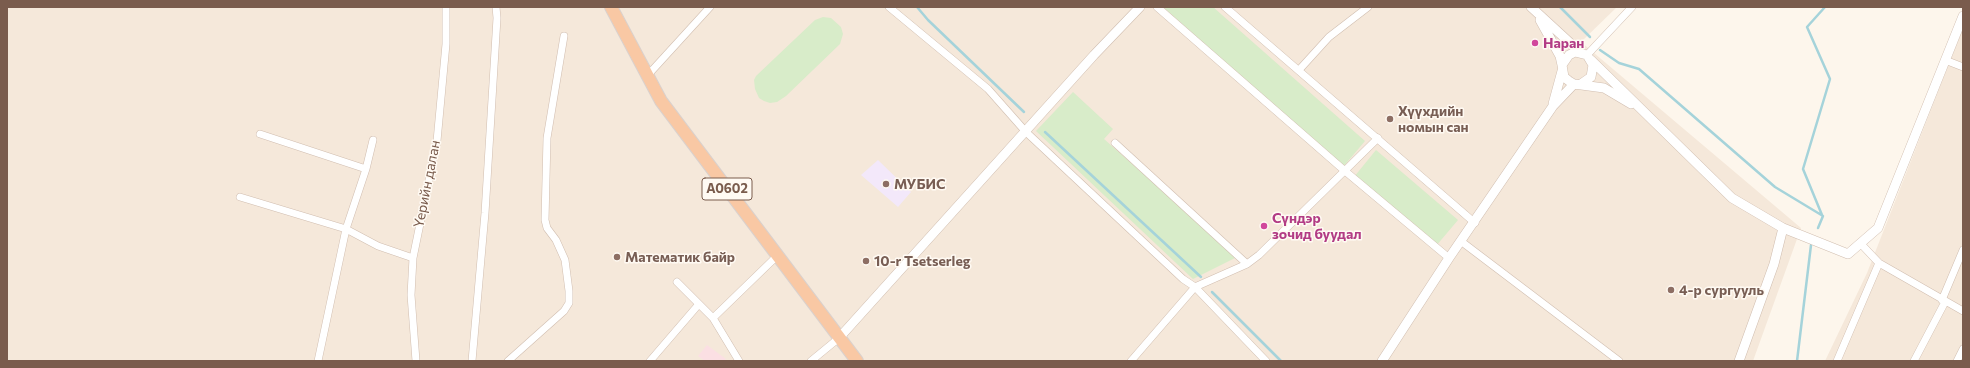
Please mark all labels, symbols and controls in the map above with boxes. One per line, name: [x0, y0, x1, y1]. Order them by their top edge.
place label: Наран: [1543, 35, 1584, 51]
marker: Наран: [1530, 38, 1540, 48]
place label: Хүүхдийн номын сан: [1398, 103, 1469, 136]
marker: Хүүхдийн номын сан: [1385, 114, 1395, 124]
street label: Үерийн далан: [410, 139, 444, 229]
place label: МУБИС: [894, 176, 946, 192]
road number: A0602: [702, 178, 752, 200]
marker: МУБИС: [881, 179, 891, 189]
place label: Сүндэр зочид буудал: [1272, 210, 1362, 242]
marker: Сүндэр зочид буудал: [1259, 221, 1269, 231]
place label: Математик байр: [625, 249, 735, 265]
marker: Математик байр: [612, 252, 622, 262]
place label: 10-r Tsetserleg: [874, 253, 970, 269]
marker: 10-r Tsetserleg: [861, 256, 871, 266]
place label: 4-р сургууль: [1679, 282, 1764, 298]
marker: 4-р сургууль: [1666, 285, 1676, 295]

